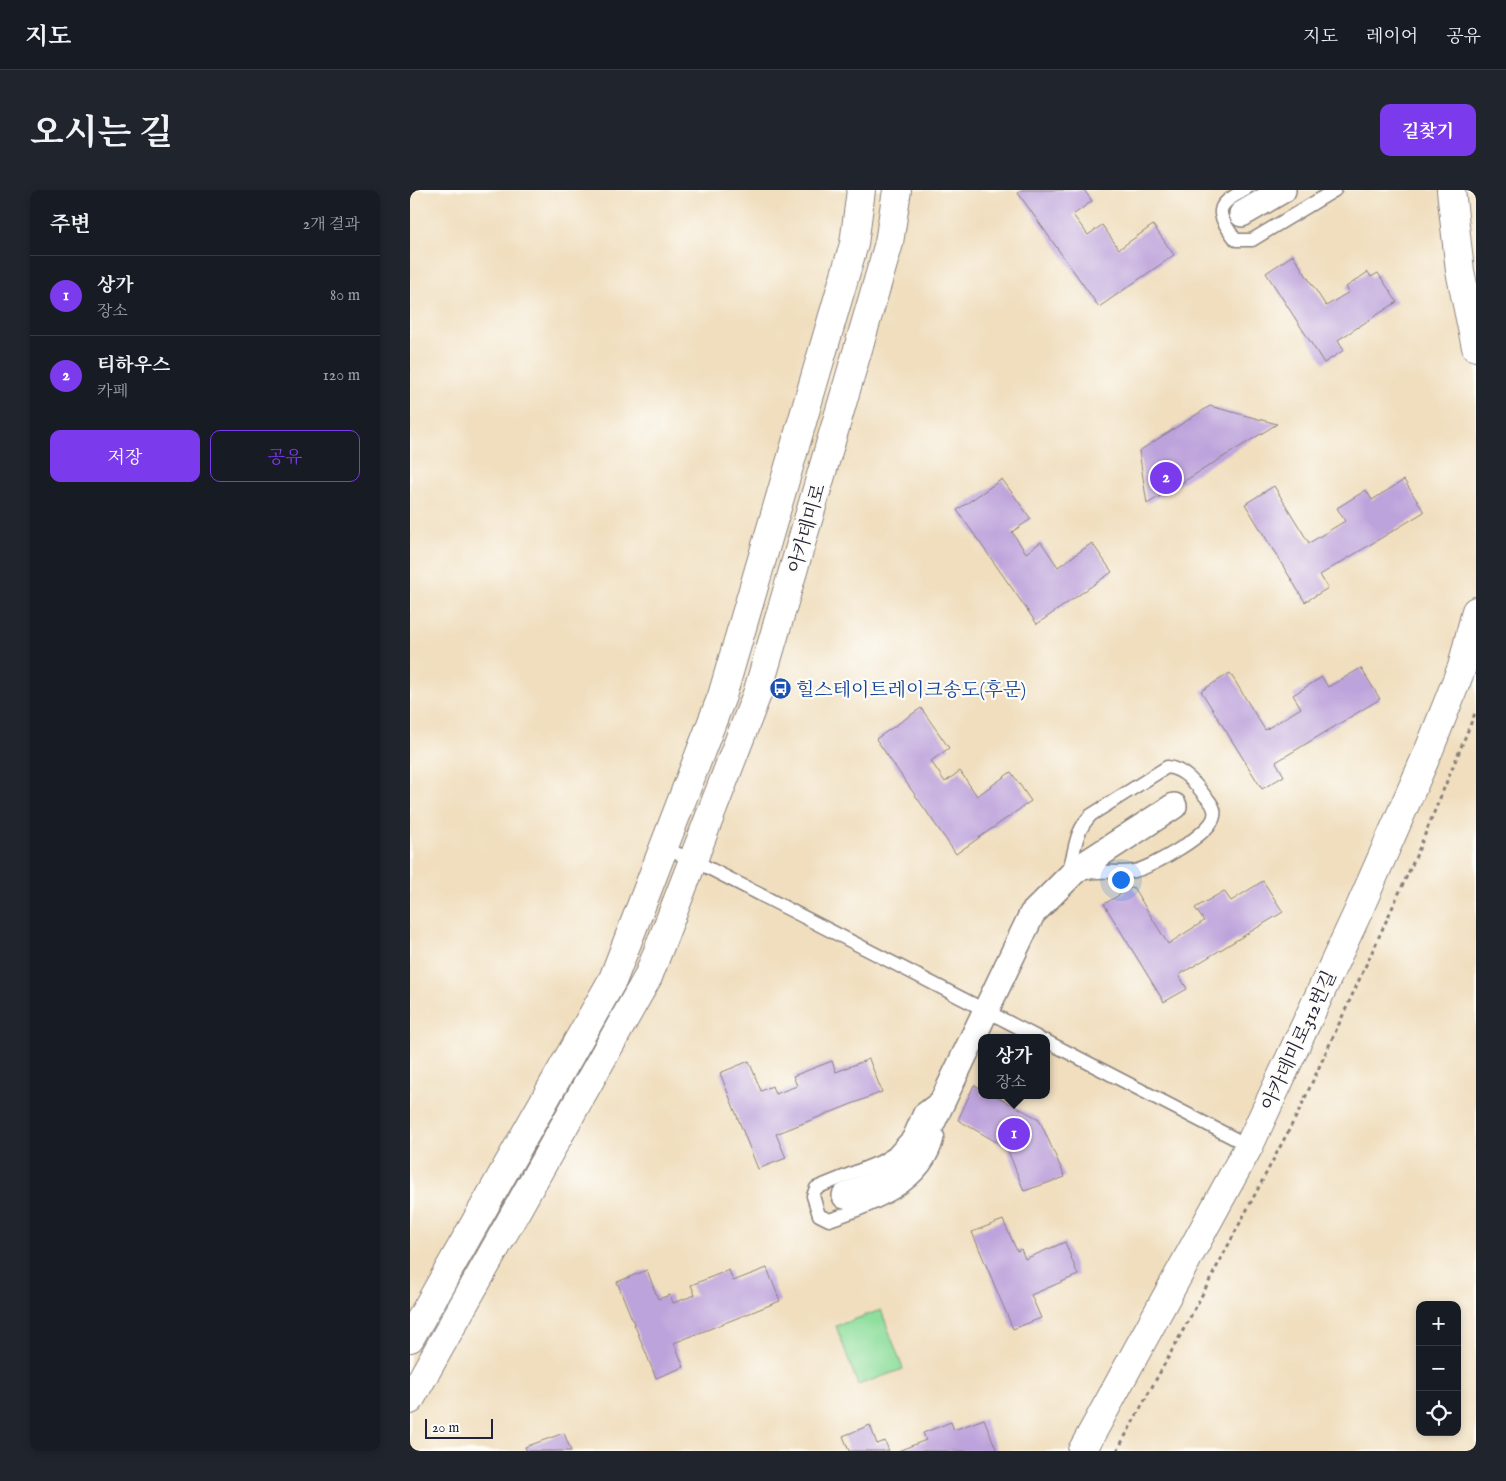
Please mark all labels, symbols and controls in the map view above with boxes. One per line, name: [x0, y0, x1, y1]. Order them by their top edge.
text: 지도: [25, 22, 71, 53]
text: 지도: [1303, 26, 1338, 49]
text: 레이어: [1366, 26, 1418, 49]
text: 공유: [1446, 26, 1481, 49]
button: 길찾기: [1380, 104, 1476, 156]
text: 오시는 길: [30, 112, 173, 157]
text: 주변: [50, 212, 91, 239]
text: 2개 결과: [303, 215, 360, 235]
text: 상가: [97, 274, 134, 298]
text: 1: [63, 286, 69, 306]
text: 80 m: [330, 286, 360, 306]
text: 장소: [97, 302, 128, 322]
text: 티하우스: [97, 354, 170, 378]
text: 2: [62, 366, 70, 386]
text: 120 m: [323, 366, 360, 386]
text: 카페: [97, 382, 128, 402]
button: 저장: [50, 430, 200, 482]
button: 공유: [210, 430, 360, 482]
pin: 2: [1150, 459, 1182, 497]
street label: 아카데미로: [784, 481, 832, 576]
bus stop icon: 힐스테이트레이크송도(후문): [768, 677, 792, 701]
place label: 힐스테이트레이크송도(후문): [796, 679, 1026, 703]
your location: [1108, 867, 1134, 893]
street label: 아카데미로312번길: [1257, 967, 1343, 1115]
popup: [978, 1034, 1050, 1099]
text: 상가: [996, 1045, 1032, 1069]
text: 장소: [996, 1073, 1027, 1093]
pin: 1: [998, 1115, 1030, 1153]
map controls: [1416, 1301, 1461, 1436]
button: +: [1416, 1301, 1461, 1346]
button: −: [1416, 1346, 1461, 1391]
button: locate: [1416, 1391, 1461, 1436]
scale bar: [425, 1416, 492, 1439]
text: 20 m: [432, 1419, 459, 1437]

